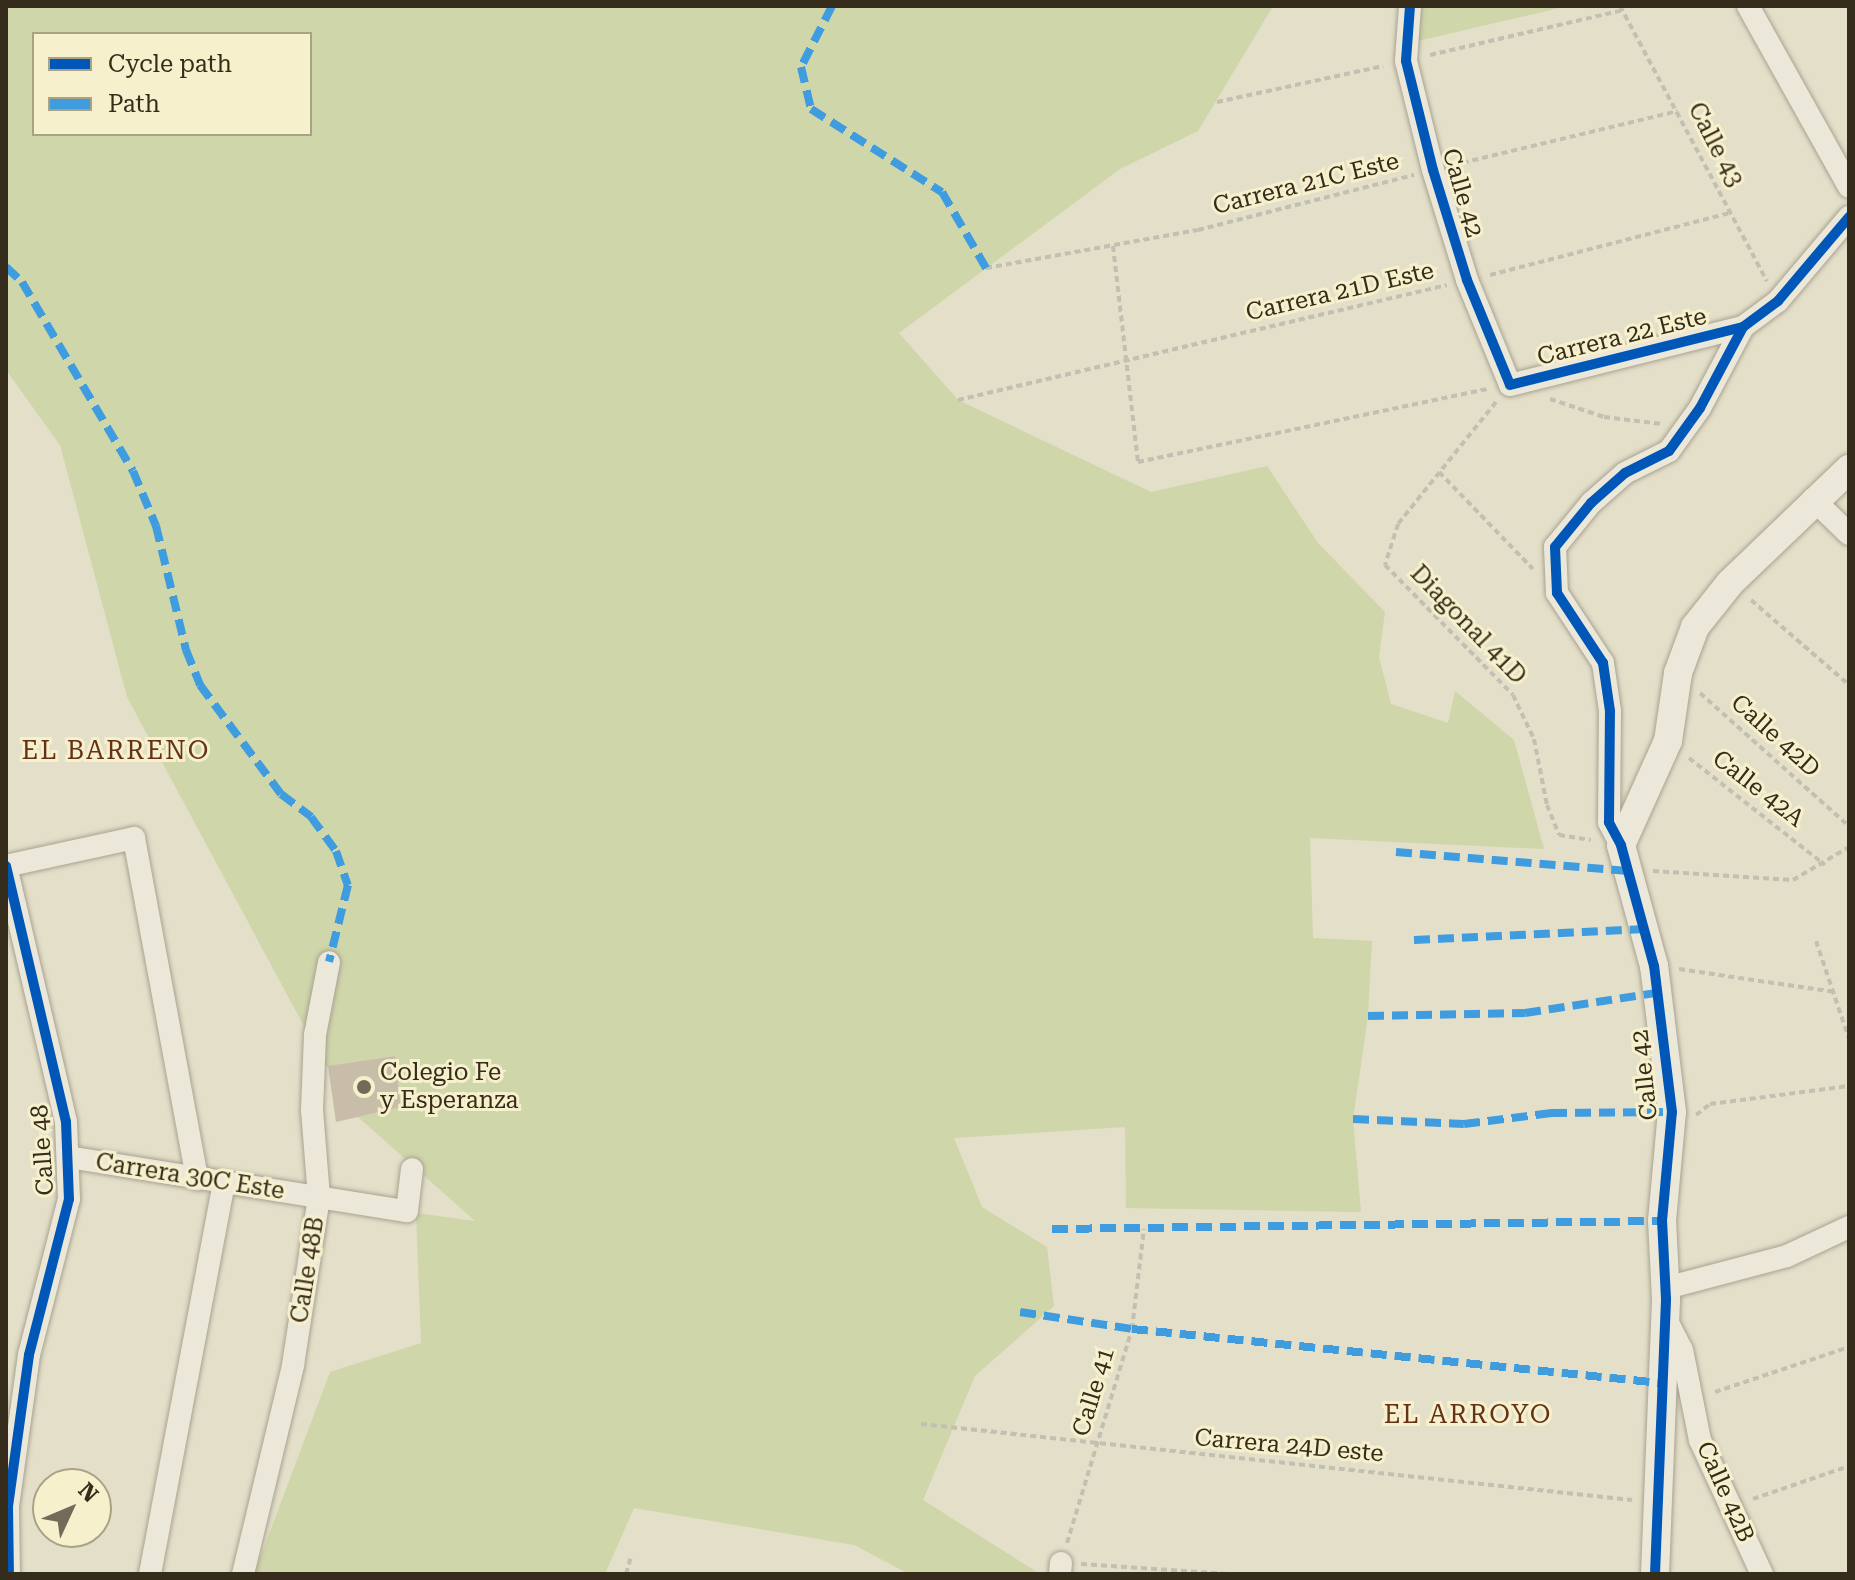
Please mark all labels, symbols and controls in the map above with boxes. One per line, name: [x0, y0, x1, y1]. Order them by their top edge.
legend: [32, 32, 312, 136]
text: Cycle path: [108, 50, 232, 78]
text: Path: [108, 90, 160, 118]
street label: Calle 43: [1681, 98, 1749, 192]
street label: Calle 42: [1436, 145, 1488, 241]
street label: Carrera 21C Este: [1210, 147, 1402, 221]
street label: Carrera 21D Este: [1243, 256, 1437, 328]
street label: Carrera 22 Este: [1534, 302, 1710, 372]
street label: Diagonal 41D: [1404, 559, 1532, 691]
street label: Calle 42D: [1725, 689, 1825, 783]
district label: EL BARRENO: [21, 735, 211, 767]
street label: Calle 42A: [1707, 744, 1809, 834]
street label: Calle 42: [1626, 1028, 1664, 1122]
place label: Colegio Fe y Esperanza: [380, 1059, 518, 1115]
marker: Colegio Fe y Esperanza: [355, 1078, 373, 1096]
street label: Calle 48: [25, 1104, 61, 1196]
street label: Carrera 30C Este: [94, 1148, 286, 1206]
street label: Calle 48B: [285, 1215, 331, 1325]
street label: Calle 41: [1067, 1344, 1121, 1440]
district label: EL ARROYO: [1384, 1399, 1552, 1431]
street label: Carrera 24D este: [1193, 1423, 1385, 1469]
street label: Calle 42B: [1690, 1437, 1760, 1547]
north arrow: [32, 1468, 112, 1548]
text: N: [73, 1478, 103, 1507]

